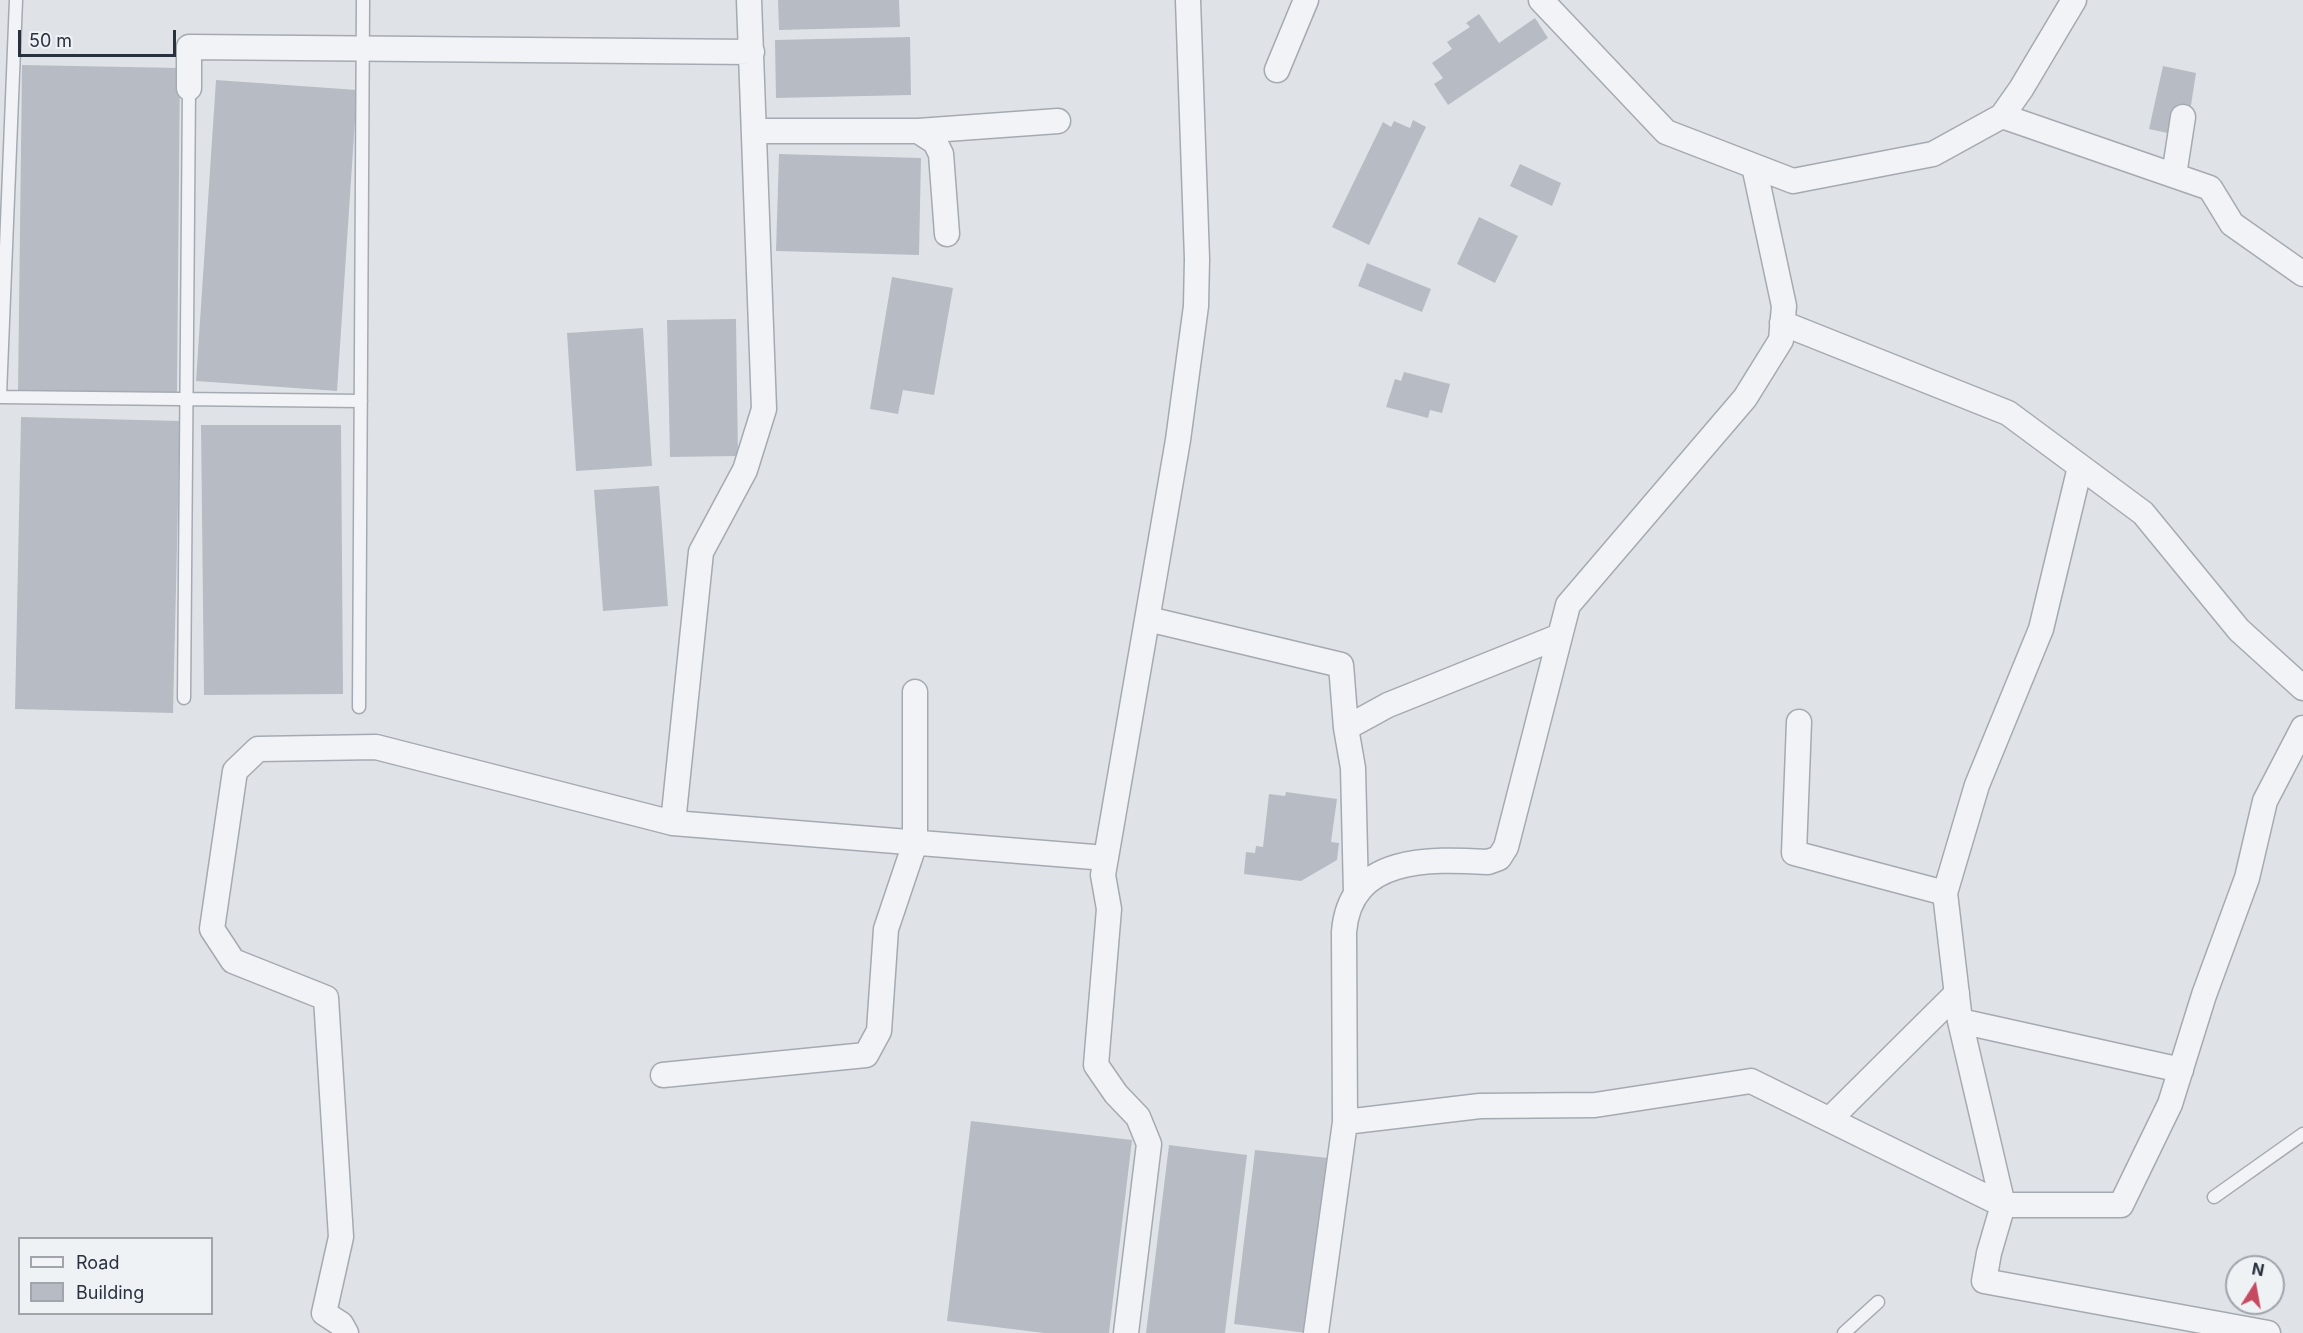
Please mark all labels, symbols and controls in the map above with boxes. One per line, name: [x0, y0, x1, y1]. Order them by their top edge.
scale bar: [21, 18, 178, 56]
text: 50 m: [29, 30, 72, 51]
legend: [18, 1237, 213, 1315]
text: Road: [76, 1252, 119, 1273]
north arrow: [2225, 1255, 2285, 1315]
text: N: [2250, 1258, 2266, 1280]
text: Building: [76, 1282, 144, 1303]

